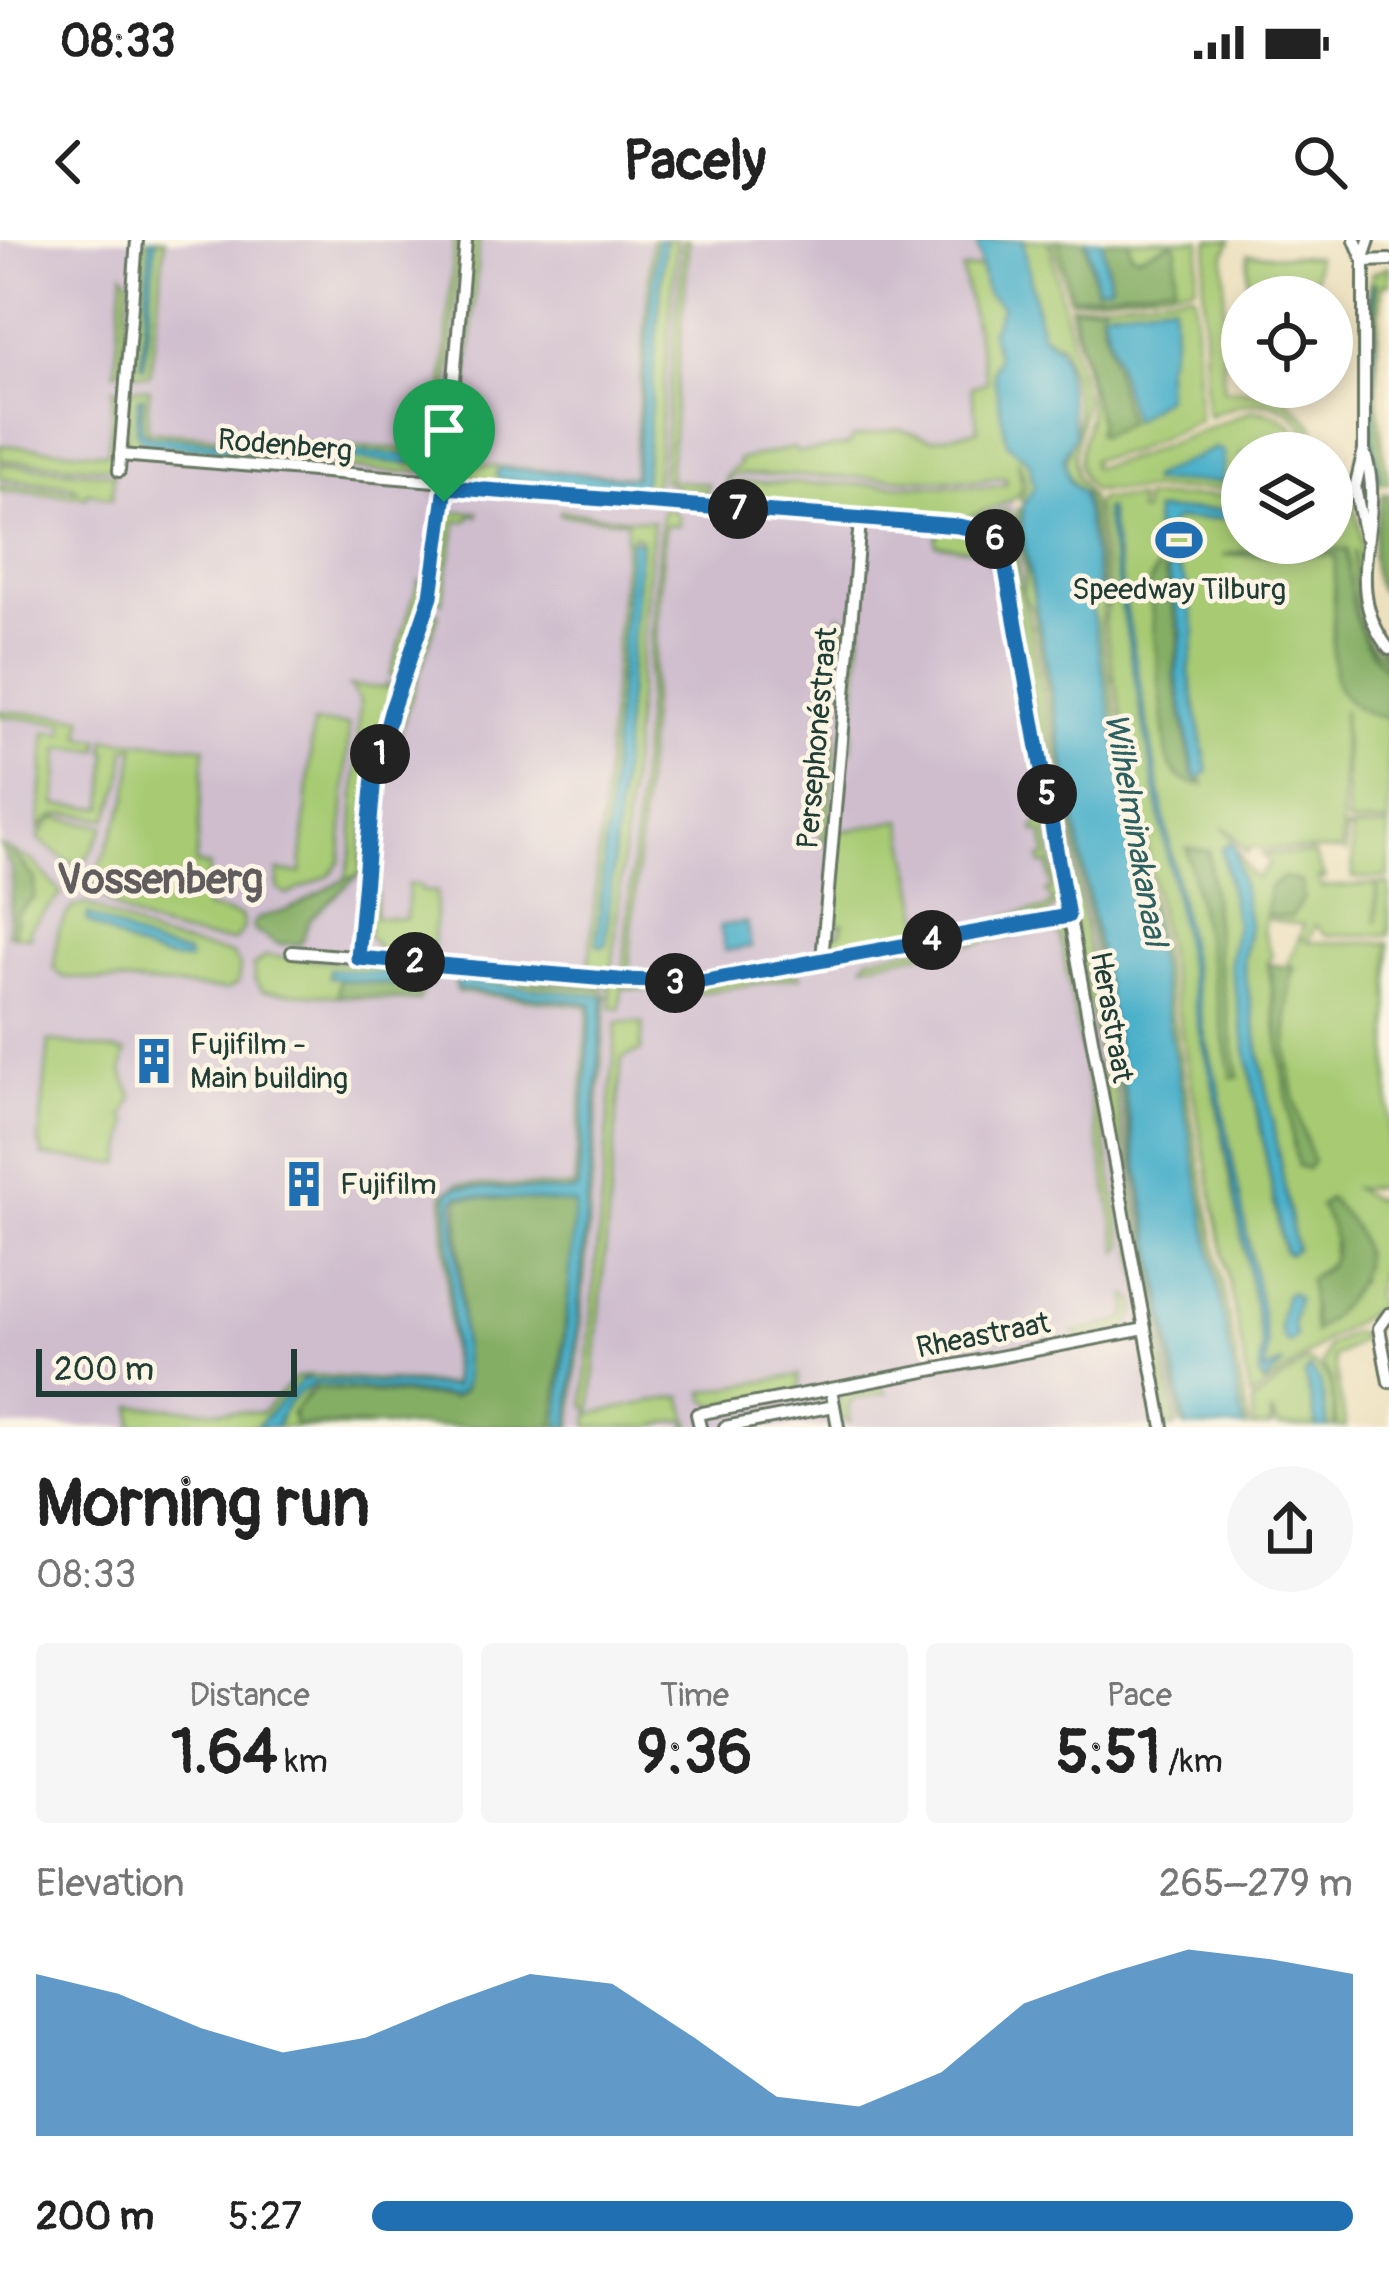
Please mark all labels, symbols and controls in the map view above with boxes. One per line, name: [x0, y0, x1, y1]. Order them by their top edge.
text: 08:33: [60, 14, 176, 70]
text: Pacely: [623, 128, 766, 196]
icon: back: [36, 129, 102, 195]
icon: search: [1287, 129, 1353, 195]
map controls: [1221, 276, 1353, 564]
button: locate: [1221, 276, 1353, 408]
pin: [393, 379, 495, 502]
icon: arrive: [411, 397, 477, 463]
street label: Rodenberg: [216, 421, 354, 470]
button: layers: [1221, 432, 1353, 564]
pin: 7: [708, 479, 768, 539]
text: 7: [729, 488, 747, 529]
pin: 6: [965, 509, 1025, 569]
sports icon: Speedway Tilburg: [1154, 515, 1204, 565]
text: 6: [985, 518, 1005, 559]
place label: Speedway Tilburg: [1072, 571, 1286, 608]
street label: Persephonéstraat: [789, 625, 846, 851]
water label: Wilhelminakanaal: [1095, 710, 1177, 952]
pin: 1: [350, 724, 410, 784]
text: 1: [374, 733, 386, 774]
pin: 5: [1017, 764, 1077, 824]
text: 5: [1038, 773, 1056, 814]
district label: Vossenberg: [57, 854, 263, 906]
pin: 4: [902, 910, 962, 970]
text: 4: [922, 919, 942, 960]
pin: 2: [385, 932, 445, 992]
text: 2: [406, 941, 424, 982]
street label: Herastraat: [1082, 949, 1141, 1086]
pin: 3: [645, 953, 705, 1013]
text: 3: [666, 962, 684, 1003]
place label: Fujifilm - Main building: [190, 1026, 348, 1097]
building icon: Fujifilm - Main building: [129, 1036, 179, 1086]
building icon: Fujifilm: [279, 1159, 329, 1209]
place label: Fujifilm: [340, 1166, 437, 1203]
street label: Rheastraat: [913, 1304, 1054, 1367]
scale bar: [36, 1343, 297, 1396]
text: 200 m: [54, 1349, 154, 1390]
text: Morning run: [36, 1463, 370, 1546]
button: share: [1227, 1466, 1353, 1592]
text: 08:33: [36, 1550, 136, 1599]
text: Distance: [189, 1675, 310, 1716]
text: Time: [660, 1675, 729, 1716]
text: Pace: [1107, 1675, 1172, 1716]
text: 1.64: [171, 1716, 278, 1791]
text: 9:36: [637, 1716, 752, 1791]
text: 5:51: [1056, 1716, 1161, 1791]
text: km: [278, 1741, 328, 1782]
text: /km: [1161, 1741, 1223, 1782]
text: Elevation: [36, 1859, 185, 1908]
text: 265–279 m: [1159, 1859, 1353, 1908]
text: 200 m: [36, 2192, 154, 2241]
text: 5:27: [228, 2192, 302, 2241]

